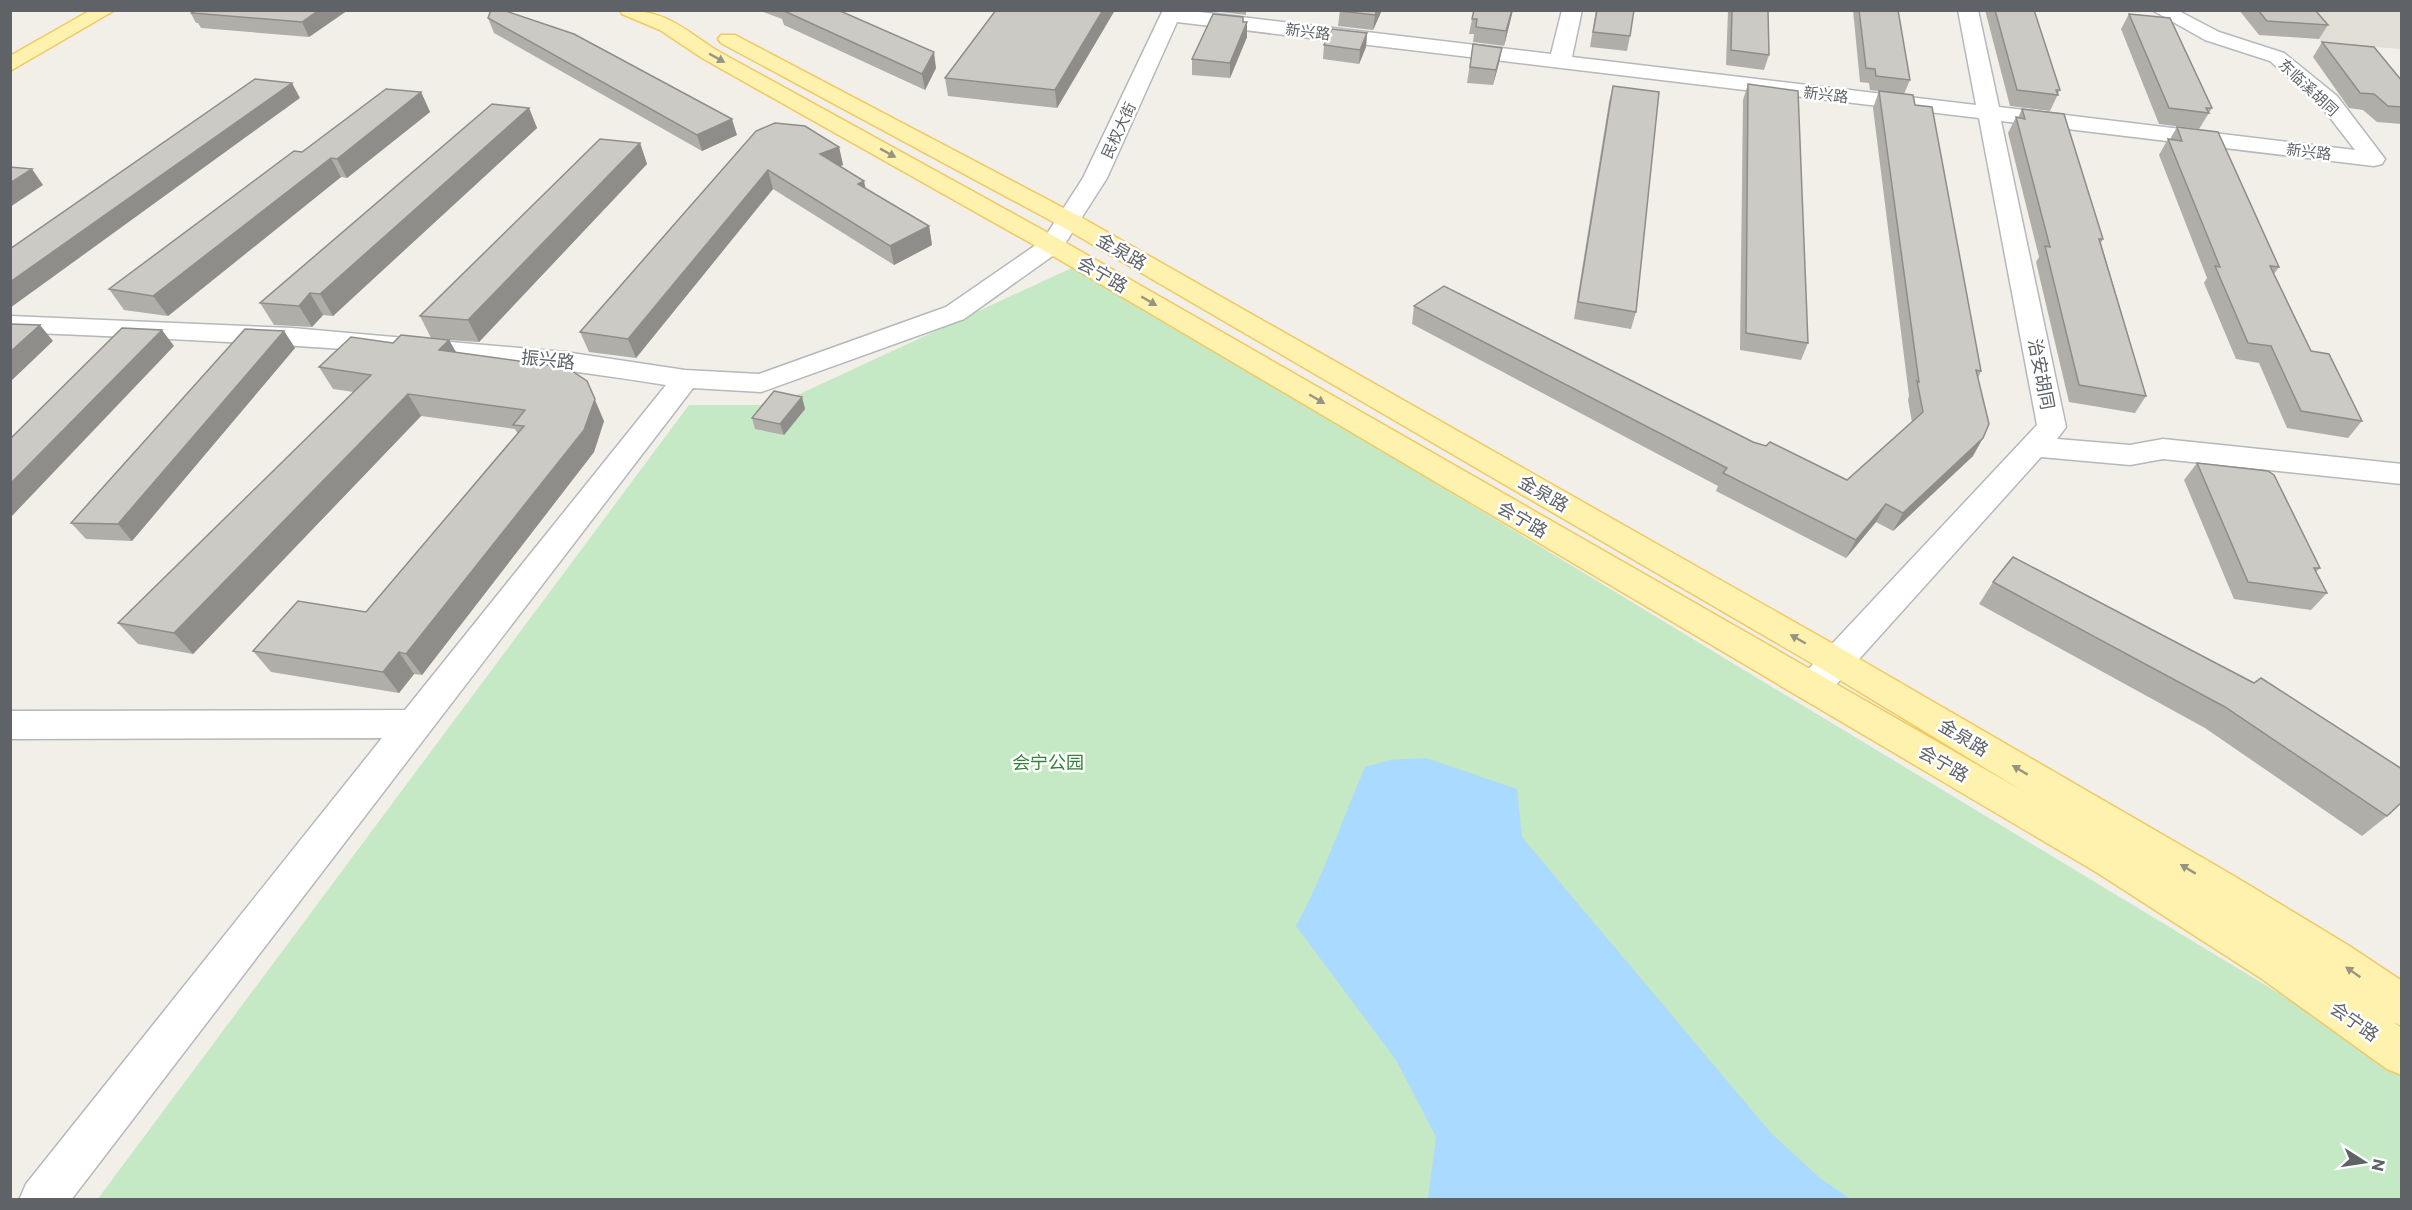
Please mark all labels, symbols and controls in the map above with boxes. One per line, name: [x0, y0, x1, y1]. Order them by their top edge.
street label: 新兴路: [1285, 19, 1331, 43]
one-way arrow: [709, 53, 726, 63]
street label: 东临溪胡同: [2275, 55, 2343, 119]
street label: 新兴路: [1803, 82, 1849, 106]
street label: 民权大街: [1097, 99, 1139, 161]
street label: 新兴路: [2286, 139, 2332, 163]
one-way arrow: [880, 148, 897, 158]
street label: 金泉路: [1093, 228, 1151, 274]
street label: 会宁路: [1074, 251, 1132, 297]
one-way arrow: [1141, 296, 1158, 306]
street label: 治安胡同: [2024, 337, 2060, 411]
street label: 振兴路: [520, 345, 576, 373]
one-way arrow: [1309, 394, 1326, 404]
street label: 金泉路: [1515, 470, 1573, 516]
street label: 会宁路: [1494, 496, 1552, 542]
one-way arrow: [1789, 634, 1806, 644]
street label: 金泉路: [1935, 714, 1993, 760]
street label: 会宁路: [1915, 740, 1973, 786]
park label: 会宁公园: [1012, 751, 1084, 773]
one-way arrow: [2011, 765, 2028, 775]
one-way arrow: [2180, 864, 2196, 875]
one-way arrow: [2346, 966, 2362, 978]
street label: 会宁路: [2327, 997, 2383, 1045]
north arrow: [2334, 1132, 2394, 1192]
text: N: [2369, 1157, 2390, 1173]

